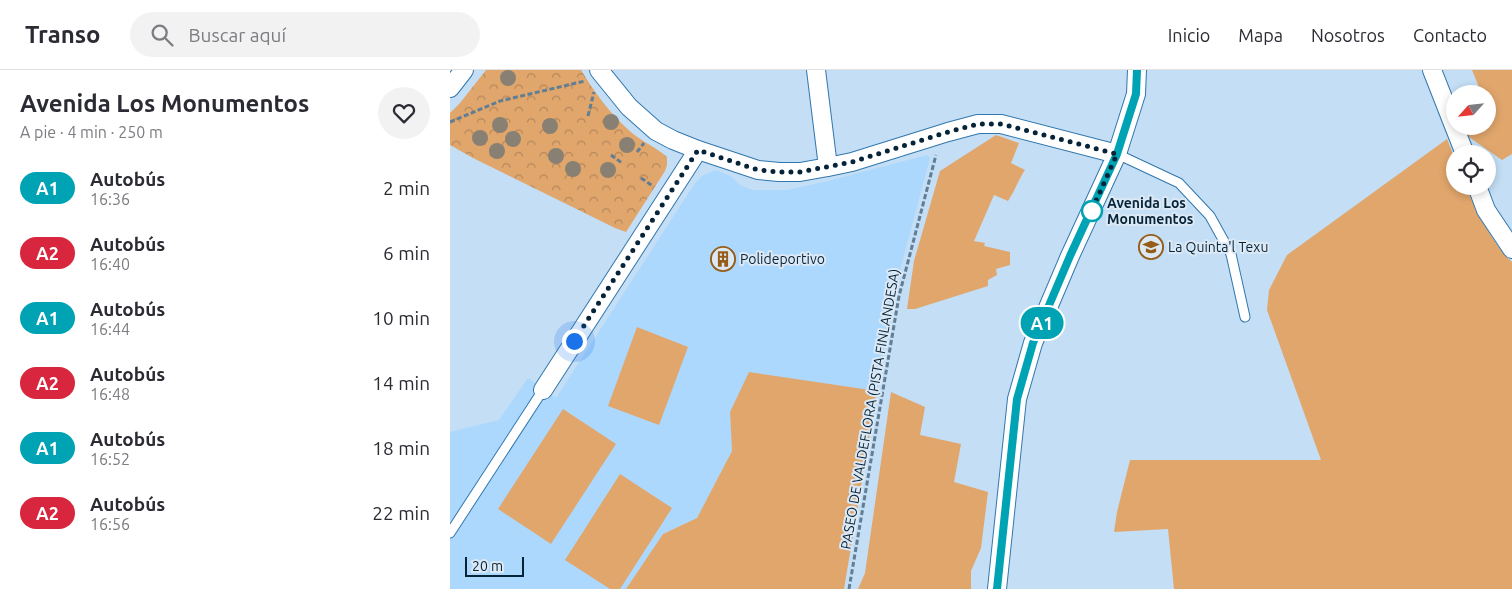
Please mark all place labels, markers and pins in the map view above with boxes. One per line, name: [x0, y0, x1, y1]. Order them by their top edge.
place label: Avenida Los Monumentos: [1107, 195, 1194, 227]
marker: Avenida Los Monumentos: [1081, 200, 1103, 222]
school or university icon: La Quinta'l Texu: [1138, 234, 1164, 260]
place label: La Quinta'l Texu: [1168, 239, 1268, 255]
building icon: Polideportivo: [710, 246, 736, 272]
place label: Polideportivo: [740, 251, 825, 267]

